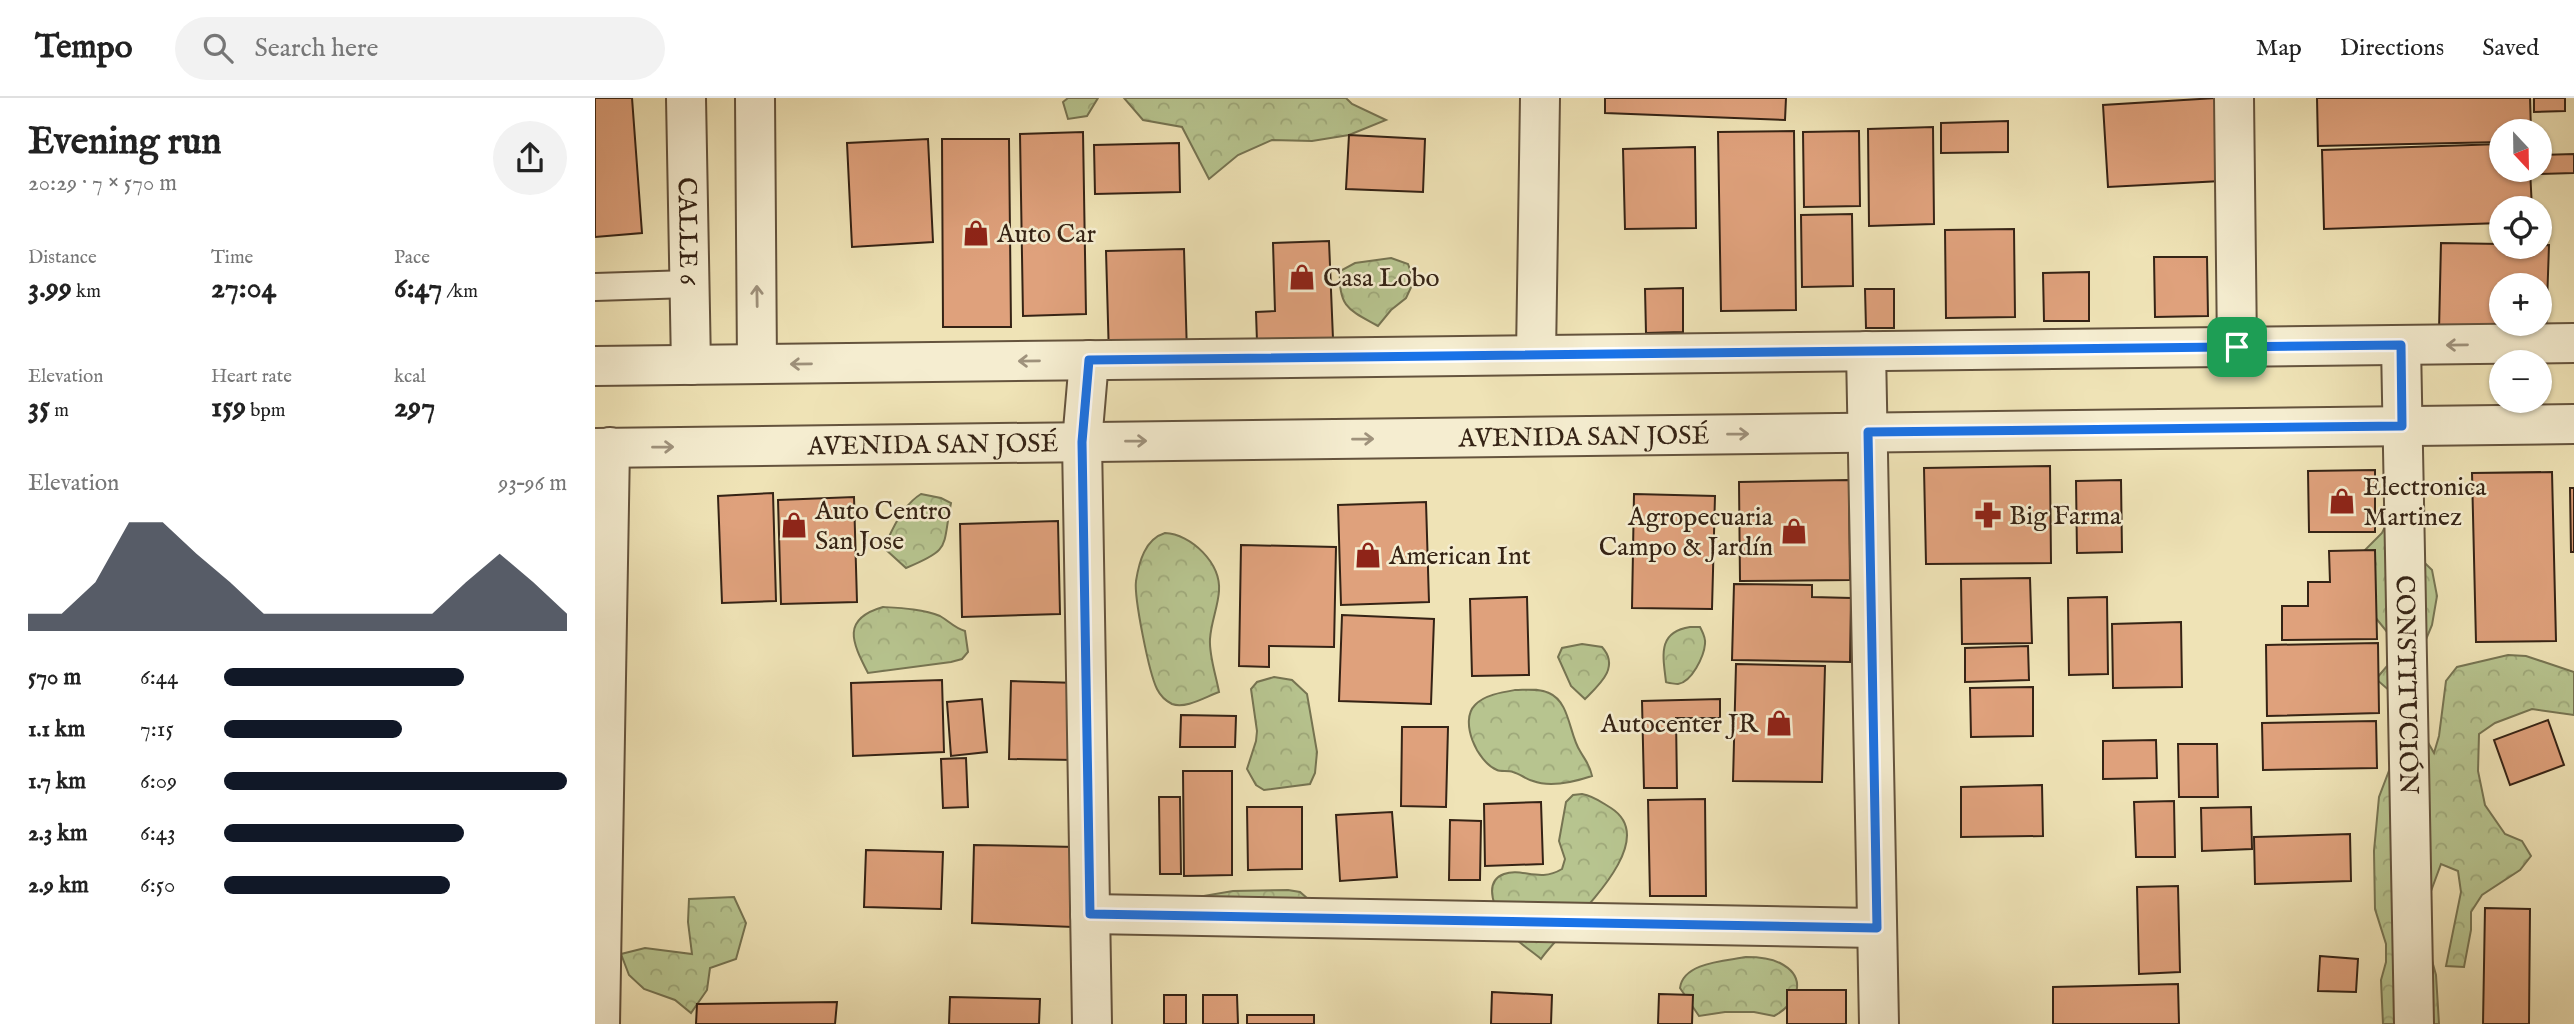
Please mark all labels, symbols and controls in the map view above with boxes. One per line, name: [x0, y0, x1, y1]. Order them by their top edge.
search box: [175, 17, 665, 80]
text: Tempo: [35, 27, 133, 69]
icon: search: [199, 29, 237, 67]
text: Search here: [255, 32, 378, 65]
text: Map: [2256, 33, 2302, 64]
text: Directions: [2340, 33, 2444, 64]
text: Saved: [2482, 33, 2539, 64]
text: Evening run: [28, 119, 222, 167]
north arrow: [2489, 119, 2551, 182]
map controls: [2489, 119, 2552, 413]
button: share: [493, 121, 567, 195]
text: 20:29 · 7 × 570 m: [28, 169, 177, 198]
street label: CALLE 6: [669, 177, 705, 286]
button: locate: [2489, 196, 2552, 259]
shop icon: Auto Car: [961, 218, 991, 248]
place label: Auto Car: [996, 218, 1096, 251]
text: Distance: [28, 246, 97, 270]
text: Time: [211, 246, 253, 270]
text: Pace: [394, 246, 430, 270]
shop icon: Casa Lobo: [1287, 262, 1317, 292]
place label: Casa Lobo: [1323, 262, 1440, 295]
text: 3.99: [28, 270, 72, 308]
text: 27:04: [211, 270, 276, 308]
text: 6:47: [394, 270, 442, 308]
button: +: [2489, 273, 2552, 336]
text: km: [72, 280, 101, 304]
text: /km: [442, 280, 478, 304]
one-way arrow: [750, 285, 764, 308]
pin: [2207, 317, 2267, 377]
icon: arrive: [2218, 328, 2256, 366]
one-way arrow: [2446, 338, 2469, 352]
button: −: [2489, 350, 2552, 413]
one-way arrow: [1018, 354, 1041, 368]
one-way arrow: [790, 357, 813, 370]
text: Elevation: [28, 365, 103, 389]
text: Heart rate: [211, 365, 292, 389]
text: kcal: [394, 365, 426, 389]
text: 35: [28, 389, 50, 427]
text: 159: [211, 389, 246, 427]
text: 297: [394, 389, 435, 427]
text: m: [50, 399, 69, 423]
text: bpm: [246, 399, 285, 423]
street label: AVENIDA SAN JOSÉ: [1457, 419, 1710, 456]
street label: AVENIDA SAN JOSÉ: [806, 427, 1059, 463]
one-way arrow: [1726, 427, 1749, 441]
one-way arrow: [1351, 432, 1374, 445]
one-way arrow: [1124, 434, 1147, 448]
one-way arrow: [651, 440, 674, 454]
text: Elevation: [28, 469, 119, 498]
text: 93–96 m: [498, 469, 567, 498]
place label: Electronica Martinez: [2363, 471, 2487, 534]
shop icon: Electronica Martinez: [2327, 486, 2357, 516]
place label: Auto Centro San Jose: [814, 495, 951, 558]
pharmacy icon: Big Farma: [1973, 500, 2003, 530]
place label: Big Farma: [2009, 500, 2122, 533]
place label: Agropecuaria Campo & Jardín: [1599, 501, 1774, 564]
shop icon: Auto Centro San Jose: [779, 510, 809, 540]
shop icon: Agropecuaria Campo & Jardín: [1779, 516, 1809, 546]
shop icon: American Int: [1353, 540, 1383, 570]
place label: American Int: [1388, 540, 1531, 573]
street label: CONSTITUCIÓN: [2387, 575, 2425, 795]
text: 570 m: [28, 663, 81, 692]
text: 6:44: [140, 663, 178, 692]
place label: Autocenter JR: [1600, 708, 1759, 741]
shop icon: Autocenter JR: [1764, 708, 1794, 738]
text: 1.1 km: [28, 715, 85, 744]
text: 7:15: [140, 715, 174, 744]
text: 1.7 km: [28, 767, 86, 796]
text: 6:09: [140, 767, 177, 796]
text: 2.3 km: [28, 819, 87, 848]
text: 6:43: [140, 819, 176, 848]
text: 2.9 km: [28, 871, 89, 900]
text: 6:50: [140, 871, 175, 900]

